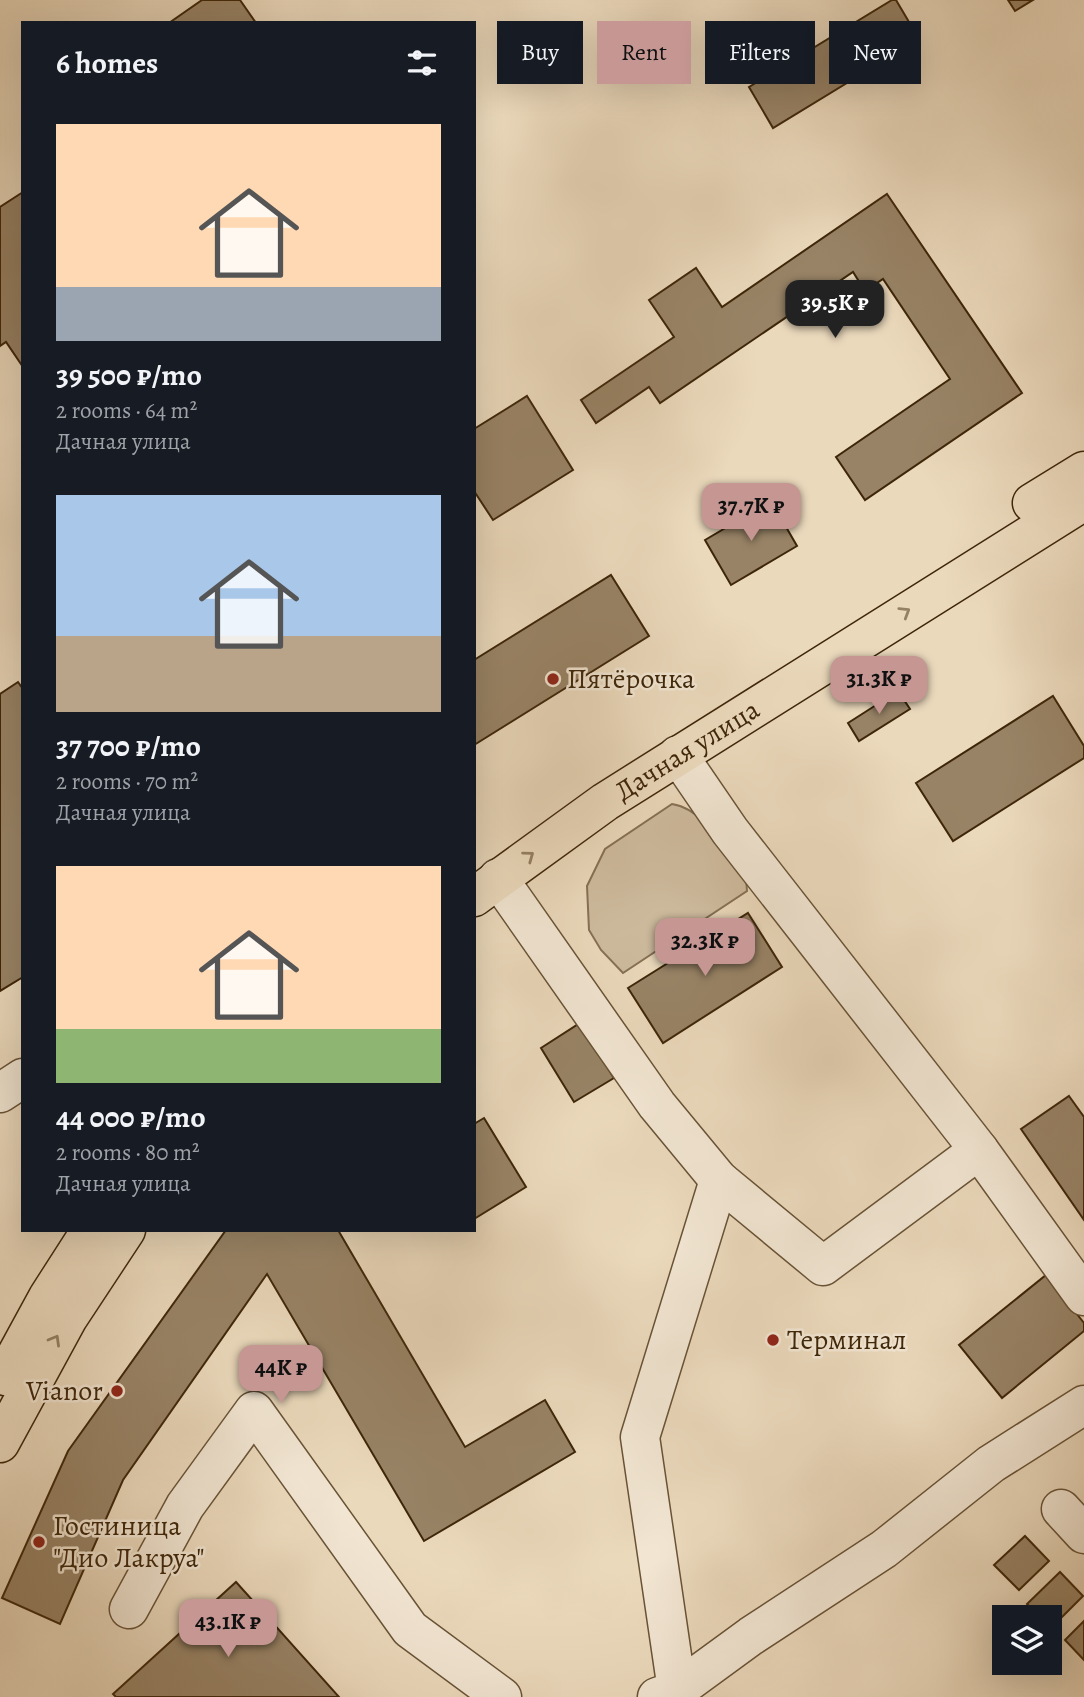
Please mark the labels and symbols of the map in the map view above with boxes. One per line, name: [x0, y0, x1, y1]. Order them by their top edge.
pin: 39.5K ₽: [770, 280, 900, 340]
pin: 37.7K ₽: [686, 484, 816, 543]
one-way arrow: [897, 608, 910, 621]
pin: 31.3K ₽: [814, 656, 944, 716]
place label: Пятёрочка: [567, 660, 695, 698]
marker: Пятёрочка: [545, 671, 561, 687]
street label: Дачная улица: [608, 691, 767, 810]
one-way arrow: [521, 852, 534, 864]
pin: 32.3K ₽: [640, 918, 770, 978]
place label: Терминал: [787, 1321, 906, 1359]
marker: Терминал: [765, 1332, 781, 1348]
one-way arrow: [47, 1334, 60, 1347]
pin: 44K ₽: [232, 1346, 330, 1405]
place label: Vianor: [25, 1372, 103, 1410]
marker: Vianor: [109, 1383, 125, 1399]
place label: Гостиница "Дио Лакруа": [53, 1507, 205, 1577]
marker: Гостиница "Дио Лакруа": [31, 1534, 47, 1550]
pin: 43.1K ₽: [163, 1600, 293, 1659]

